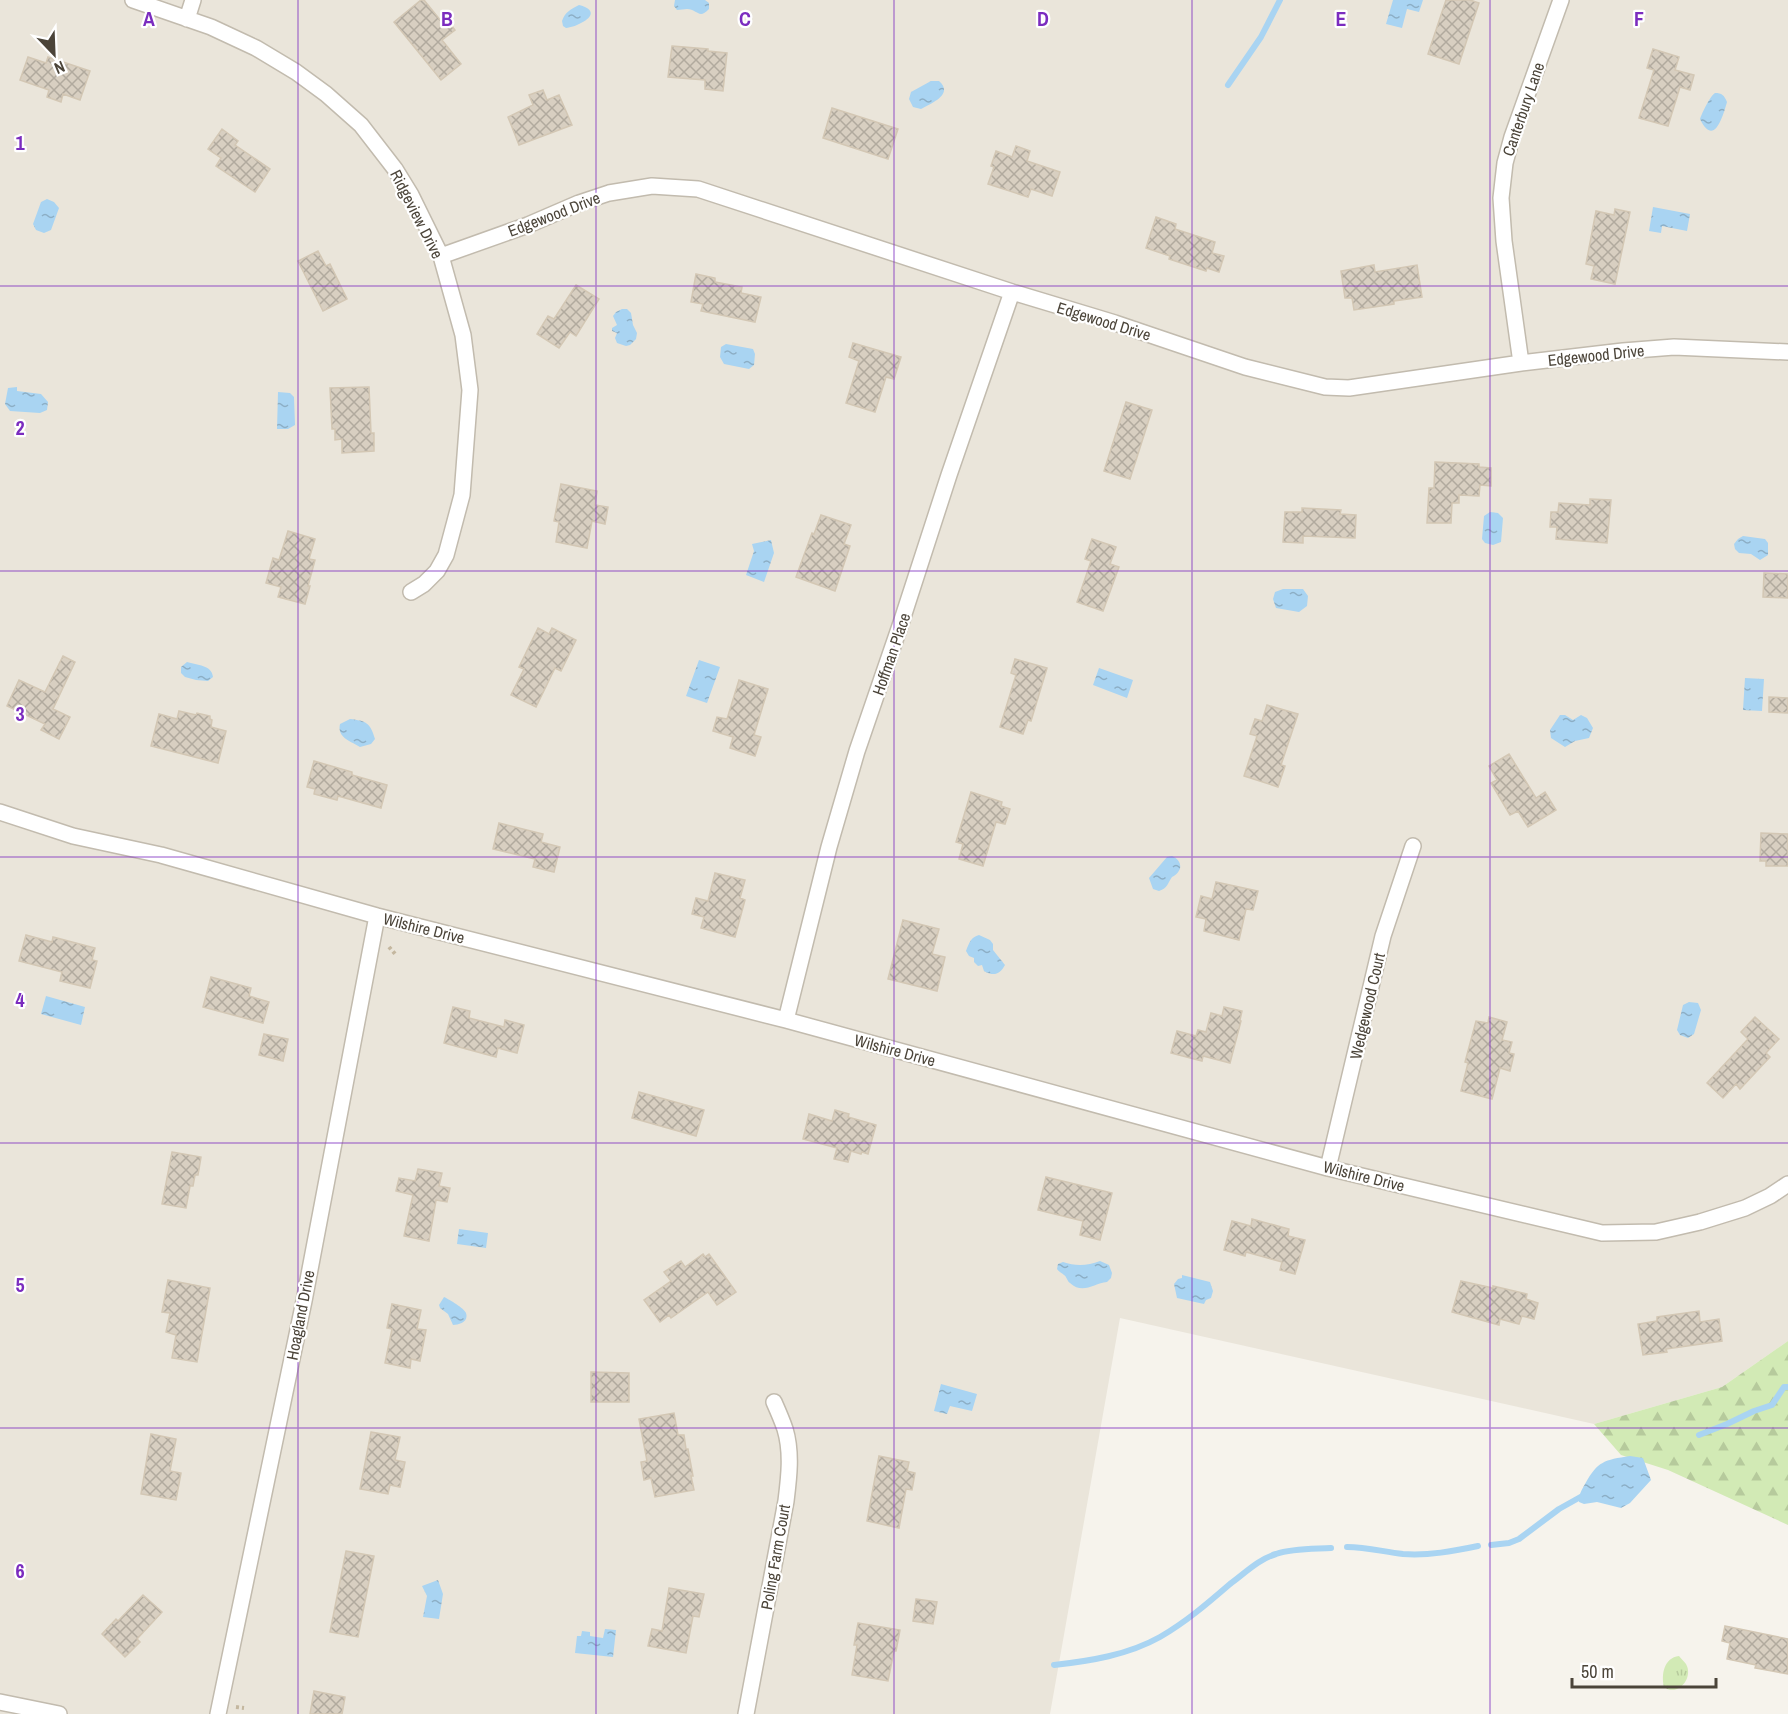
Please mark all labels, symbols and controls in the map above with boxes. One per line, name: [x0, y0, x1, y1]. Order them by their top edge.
text: A: [143, 5, 155, 32]
text: B: [441, 5, 453, 32]
text: C: [739, 5, 751, 32]
text: D: [1037, 5, 1049, 32]
text: E: [1336, 5, 1347, 32]
text: F: [1634, 5, 1644, 32]
north arrow: [24, 24, 84, 84]
text: N: [51, 56, 69, 80]
street label: Canterbury Lane: [1497, 59, 1549, 159]
text: 1: [15, 129, 25, 156]
street label: Ridgeview Drive: [385, 166, 449, 262]
street label: Edgewood Drive: [505, 186, 603, 242]
street label: Edgewood Drive: [1054, 296, 1154, 346]
street label: Edgewood Drive: [1547, 339, 1645, 371]
text: 2: [15, 414, 25, 441]
street label: Hoffman Place: [867, 610, 915, 698]
text: 3: [15, 700, 25, 727]
street label: Wilshire Drive: [381, 907, 467, 949]
street label: Wedgewood Court: [1344, 950, 1390, 1061]
text: 4: [15, 986, 25, 1013]
street label: Wilshire Drive: [852, 1029, 938, 1071]
street label: Wilshire Drive: [1321, 1155, 1407, 1197]
street label: Hoagland Drive: [281, 1268, 319, 1362]
text: 5: [15, 1271, 25, 1298]
street label: Poling Farm Court: [755, 1502, 795, 1611]
text: 6: [15, 1557, 25, 1584]
scale bar: [1572, 1651, 1716, 1689]
text: 50 m: [1581, 1659, 1614, 1684]

